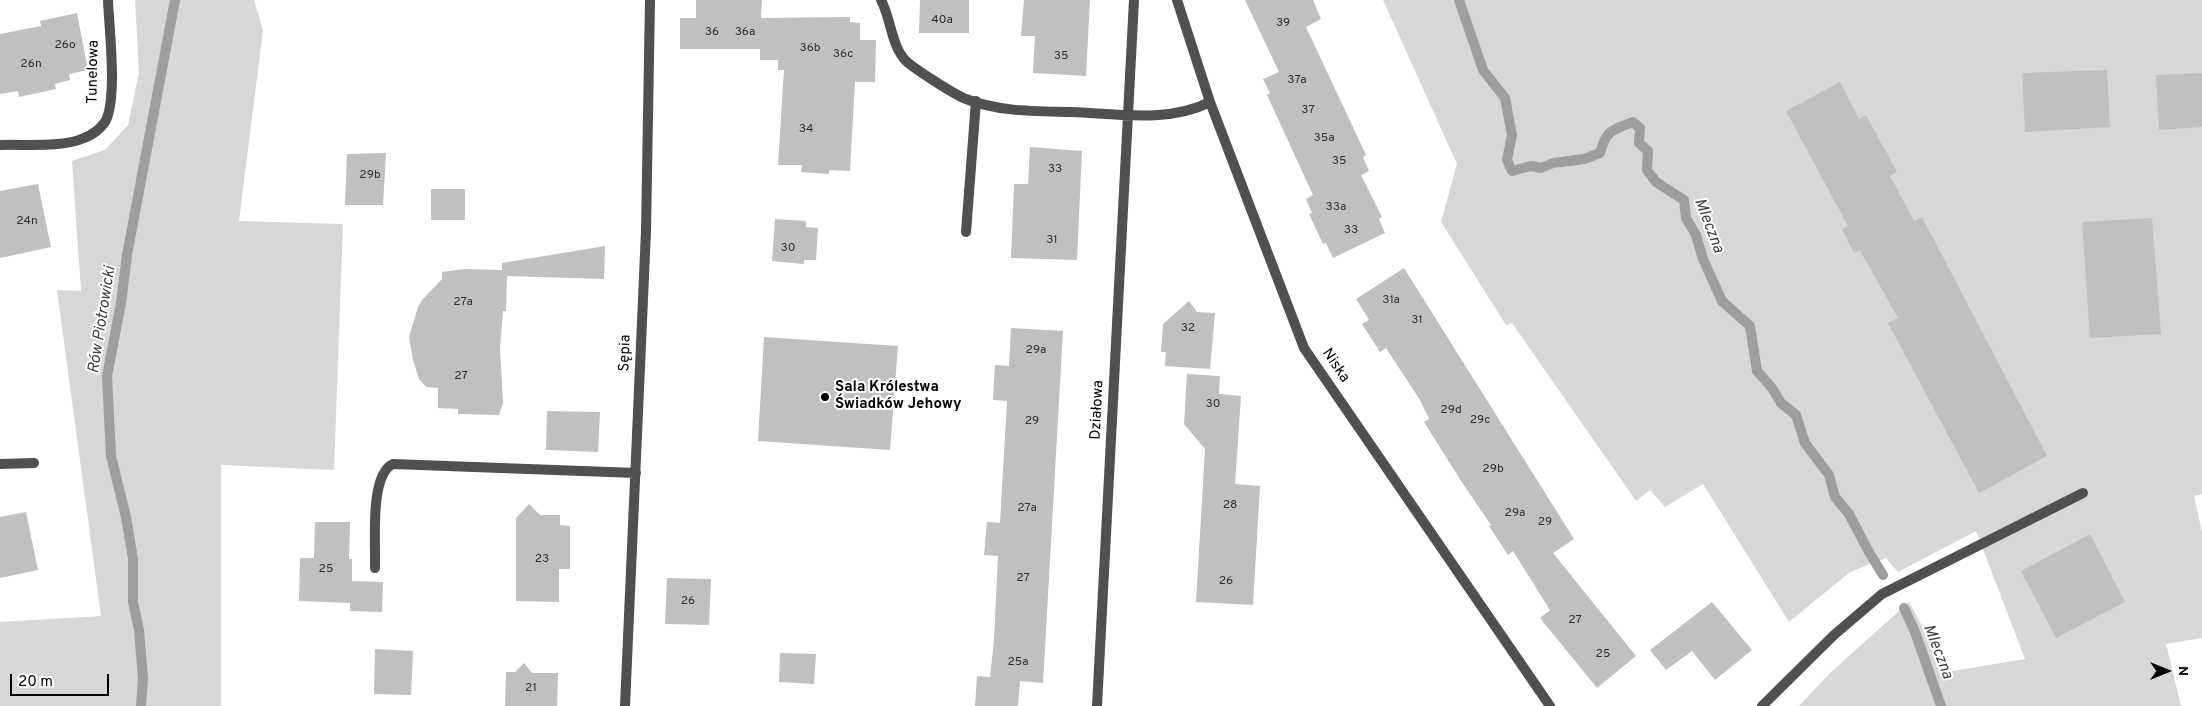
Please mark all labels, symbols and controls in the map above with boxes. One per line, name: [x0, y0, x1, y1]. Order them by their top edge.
house number: 40a: [931, 14, 953, 28]
house number: 39: [1276, 17, 1290, 31]
house number: 36: [705, 26, 719, 40]
house number: 36a: [735, 26, 755, 40]
house number: 26o: [54, 39, 76, 53]
street label: Tunelowa: [84, 40, 104, 104]
house number: 36b: [799, 42, 821, 56]
house number: 36c: [833, 48, 853, 62]
house number: 35: [1054, 50, 1068, 64]
house number: 26n: [20, 58, 42, 72]
house number: 37a: [1287, 74, 1307, 88]
house number: 37: [1301, 104, 1315, 118]
house number: 34: [799, 123, 813, 137]
house number: 35a: [1314, 132, 1334, 146]
house number: 35: [1332, 155, 1346, 169]
house number: 33: [1048, 163, 1062, 177]
house number: 29b: [359, 169, 381, 183]
water label: Mleczna: [1689, 196, 1727, 256]
house number: 33a: [1326, 201, 1346, 215]
house number: 24n: [16, 215, 38, 229]
house number: 33: [1344, 224, 1358, 238]
house number: 31: [1046, 234, 1058, 248]
house number: 30: [781, 242, 795, 256]
water label: Rów Piotrowicki: [85, 265, 121, 375]
house number: 31a: [1382, 294, 1400, 308]
house number: 27a: [453, 296, 473, 310]
house number: 31: [1411, 314, 1423, 328]
house number: 32: [1181, 322, 1195, 336]
street label: Sępia: [616, 334, 636, 372]
house number: 29a: [1026, 344, 1046, 358]
street label: Niska: [1317, 346, 1353, 386]
house number: 27: [454, 370, 468, 384]
place label: Sala Królestwa Świadków Jehowy: [835, 379, 961, 414]
street label: Działowa: [1087, 380, 1109, 440]
marker: Sala Królestwa Świadków Jehowy: [819, 391, 831, 403]
house number: 30: [1206, 398, 1220, 412]
house number: 29d: [1440, 404, 1462, 418]
house number: 29c: [1470, 414, 1490, 428]
house number: 29: [1025, 415, 1039, 429]
house number: 29b: [1482, 463, 1504, 477]
house number: 28: [1223, 499, 1237, 513]
house number: 27a: [1017, 502, 1037, 516]
house number: 29a: [1505, 507, 1525, 521]
house number: 29: [1538, 516, 1552, 530]
house number: 23: [535, 553, 549, 567]
house number: 25: [319, 563, 333, 577]
house number: 27: [1016, 572, 1030, 586]
house number: 26: [1219, 575, 1233, 589]
house number: 26: [681, 595, 695, 609]
house number: 27: [1568, 614, 1582, 628]
water label: Mleczna: [1918, 622, 1956, 682]
north arrow: [2142, 646, 2192, 696]
house number: 25: [1596, 648, 1610, 662]
house number: 25a: [1007, 656, 1029, 670]
scale bar: [12, 664, 111, 696]
text: N: [2174, 666, 2191, 676]
text: 20 m: [18, 673, 53, 692]
house number: 21: [525, 682, 537, 696]

